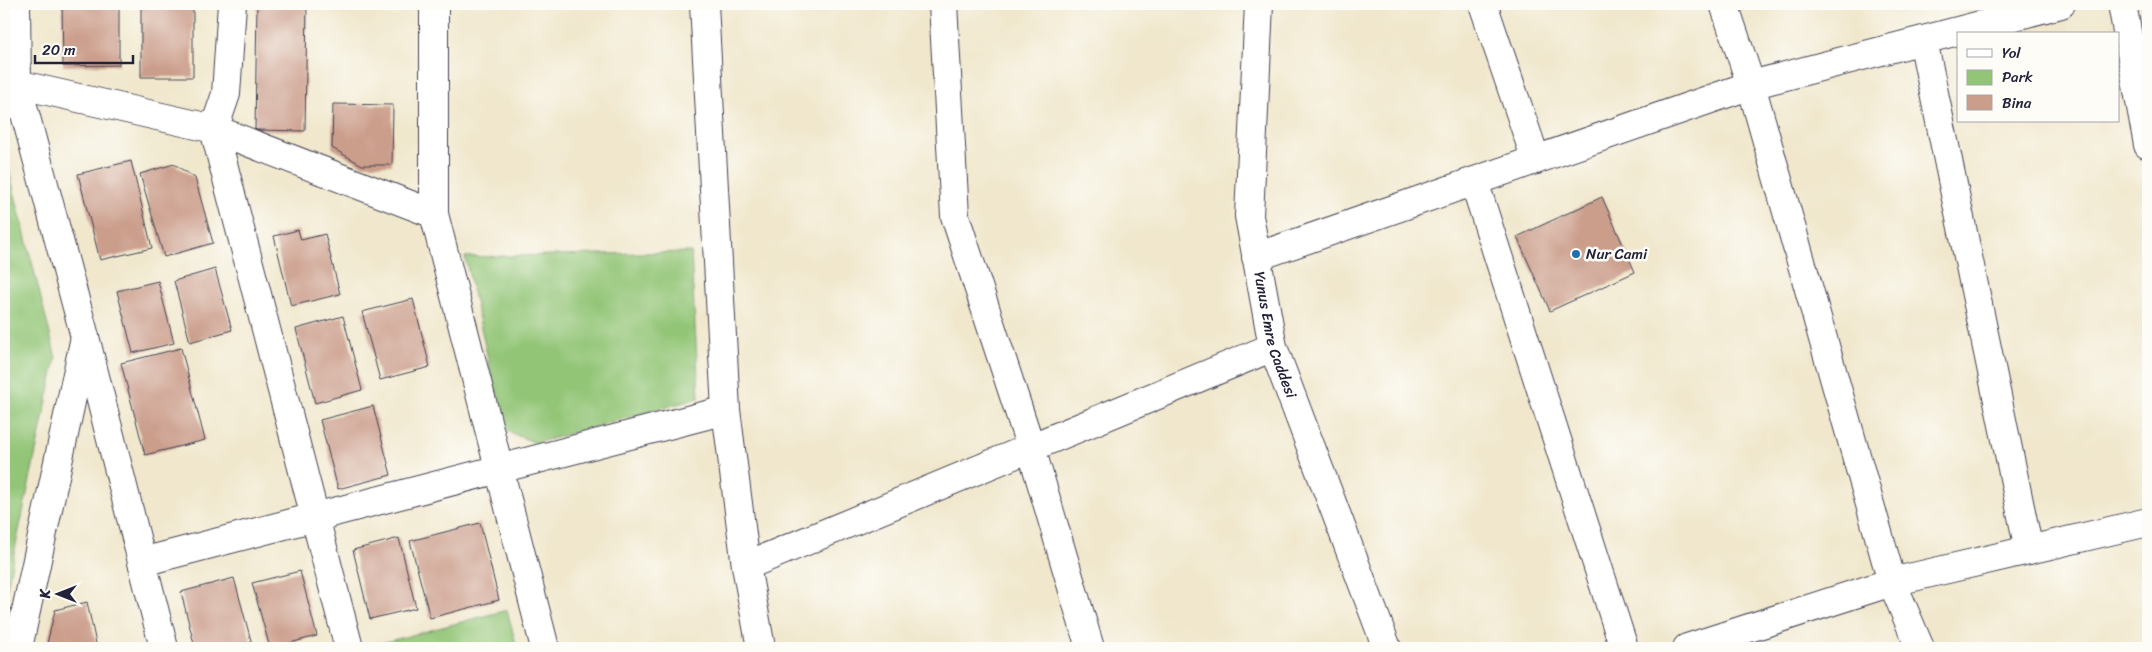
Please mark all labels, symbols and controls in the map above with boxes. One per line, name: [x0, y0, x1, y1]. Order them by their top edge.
scale bar: [35, 32, 132, 64]
legend: [1957, 32, 2120, 122]
text: 20 m: [42, 37, 76, 63]
text: Yol: [2002, 40, 2021, 66]
text: Park: [2002, 64, 2033, 90]
text: Bina: [2002, 90, 2032, 116]
place label: Nur Cami: [1586, 241, 1648, 267]
marker: Nur Cami: [1570, 248, 1582, 260]
street label: Yunus Emre Caddesi: [1246, 269, 1304, 403]
north arrow: [32, 570, 82, 620]
text: K: [33, 588, 58, 599]

